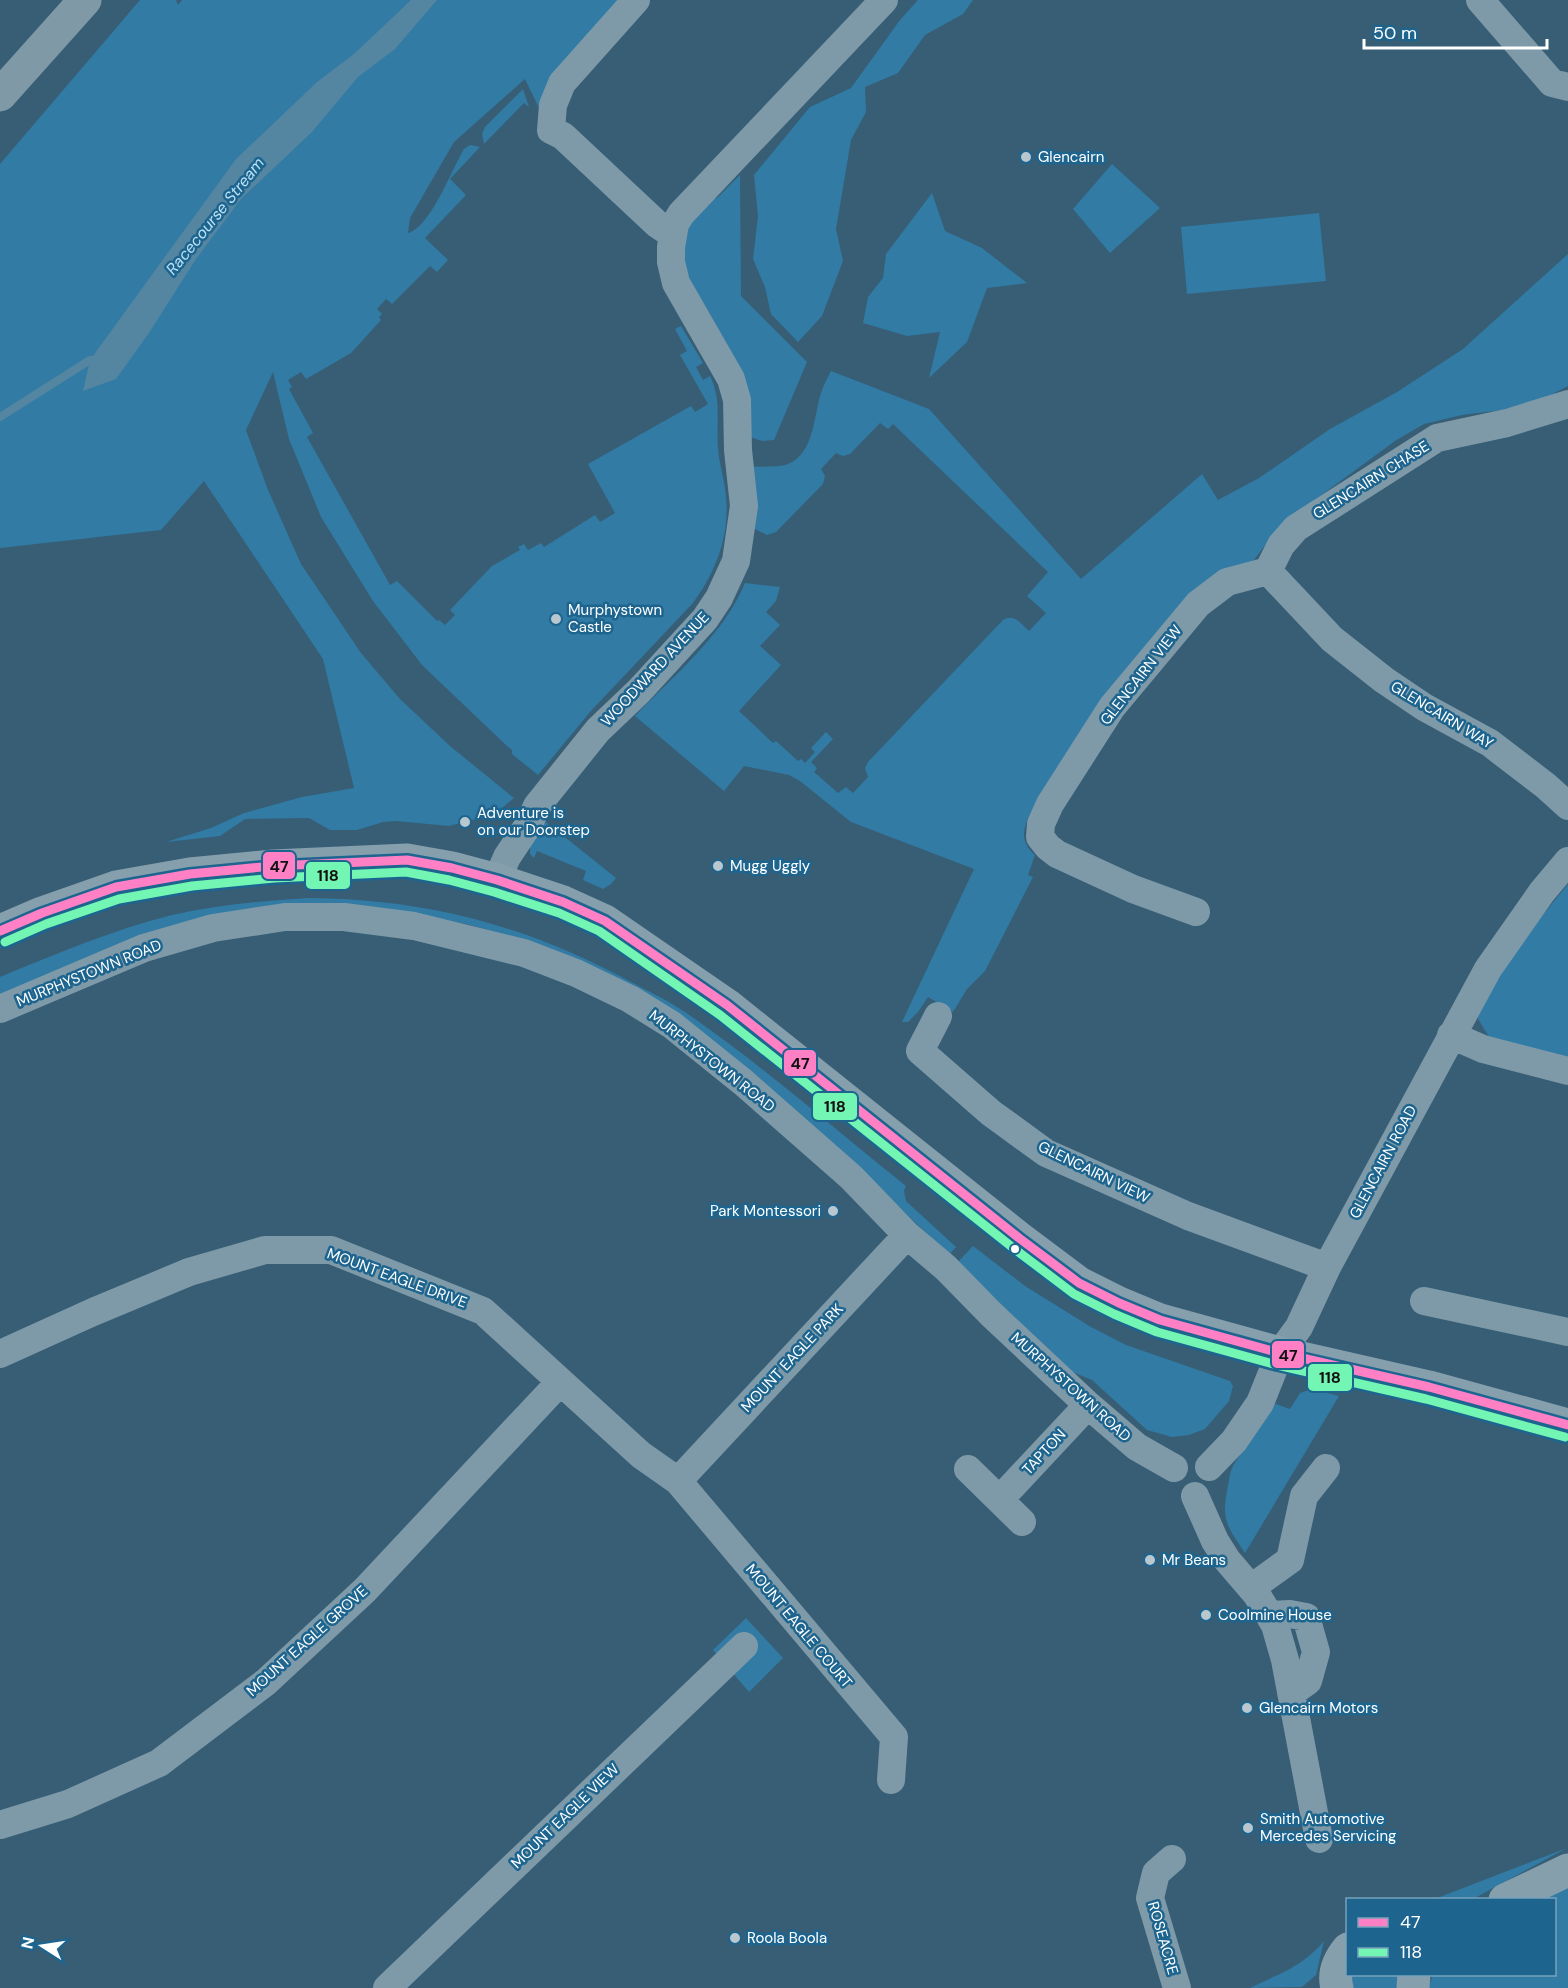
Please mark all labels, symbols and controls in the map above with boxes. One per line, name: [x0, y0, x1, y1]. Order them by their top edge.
scale bar: [1364, 12, 1547, 50]
text: 50 m: [1373, 21, 1417, 45]
place label: Glencairn: [1038, 147, 1104, 167]
marker: Glencairn: [1019, 150, 1033, 164]
water label: Racecourse Stream: [161, 153, 269, 279]
street label: GLENCAIRN CHASE: [1309, 436, 1433, 524]
place label: Murphystown Castle: [568, 600, 662, 637]
street label: WOODWARD AVENUE: [597, 607, 713, 731]
marker: Murphystown Castle: [549, 612, 563, 626]
street label: GLENCAIRN VIEW: [1096, 620, 1187, 729]
street label: GLENCAIRN WAY: [1387, 676, 1497, 754]
place label: Adventure is on our Doorstep: [477, 803, 590, 840]
marker: Adventure is on our Doorstep: [458, 815, 472, 829]
line badge: 47: [262, 851, 296, 880]
text: 47: [270, 856, 289, 877]
place label: Mugg Uggly: [730, 856, 811, 876]
marker: Mugg Uggly: [711, 859, 725, 873]
line badge: 118: [305, 861, 351, 890]
text: 118: [317, 865, 339, 886]
street label: MURPHYSTOWN ROAD: [13, 935, 165, 1011]
street label: MURPHYSTOWN ROAD: [645, 1005, 779, 1117]
line badge: 47: [783, 1049, 817, 1077]
text: 47: [791, 1053, 810, 1074]
line badge: 118: [812, 1092, 858, 1121]
text: 118: [824, 1096, 846, 1117]
street label: GLENCAIRN ROAD: [1345, 1102, 1421, 1222]
street label: GLENCAIRN VIEW: [1035, 1136, 1154, 1208]
place label: Park Montessori: [710, 1201, 821, 1221]
marker: Park Montessori: [826, 1204, 840, 1218]
street label: MOUNT EAGLE DRIVE: [324, 1243, 470, 1313]
unlabelled marker: [1009, 1243, 1021, 1255]
street label: MOUNT EAGLE PARK: [736, 1299, 848, 1417]
street label: MURPHYSTOWN ROAD: [1007, 1328, 1135, 1446]
line badge: 47: [1271, 1340, 1305, 1369]
text: 47: [1279, 1345, 1298, 1366]
line badge: 118: [1307, 1363, 1353, 1392]
text: 118: [1319, 1367, 1341, 1388]
street label: TAPTON: [1018, 1425, 1070, 1479]
place label: Mr Beans: [1162, 1550, 1226, 1570]
marker: Mr Beans: [1143, 1553, 1157, 1567]
street label: MOUNT EAGLE COURT: [741, 1560, 857, 1692]
street label: MOUNT EAGLE GROVE: [242, 1581, 372, 1701]
place label: Coolmine House: [1218, 1605, 1332, 1625]
marker: Coolmine House: [1199, 1608, 1213, 1622]
place label: Glencairn Motors: [1259, 1698, 1378, 1718]
marker: Glencairn Motors: [1240, 1701, 1254, 1715]
street label: MOUNT EAGLE VIEW: [507, 1759, 624, 1873]
place label: Smith Automotive Mercedes Servicing: [1260, 1809, 1396, 1846]
marker: Smith Automotive Mercedes Servicing: [1241, 1821, 1255, 1835]
legend: [1346, 1898, 1556, 1976]
street label: ROSEACRE: [1143, 1899, 1183, 1977]
text: 47: [1400, 1910, 1421, 1934]
north arrow: [12, 1916, 72, 1976]
place label: Roola Boola: [747, 1928, 827, 1948]
marker: Roola Boola: [728, 1931, 742, 1945]
text: N: [16, 1935, 39, 1951]
text: 118: [1400, 1940, 1422, 1964]

